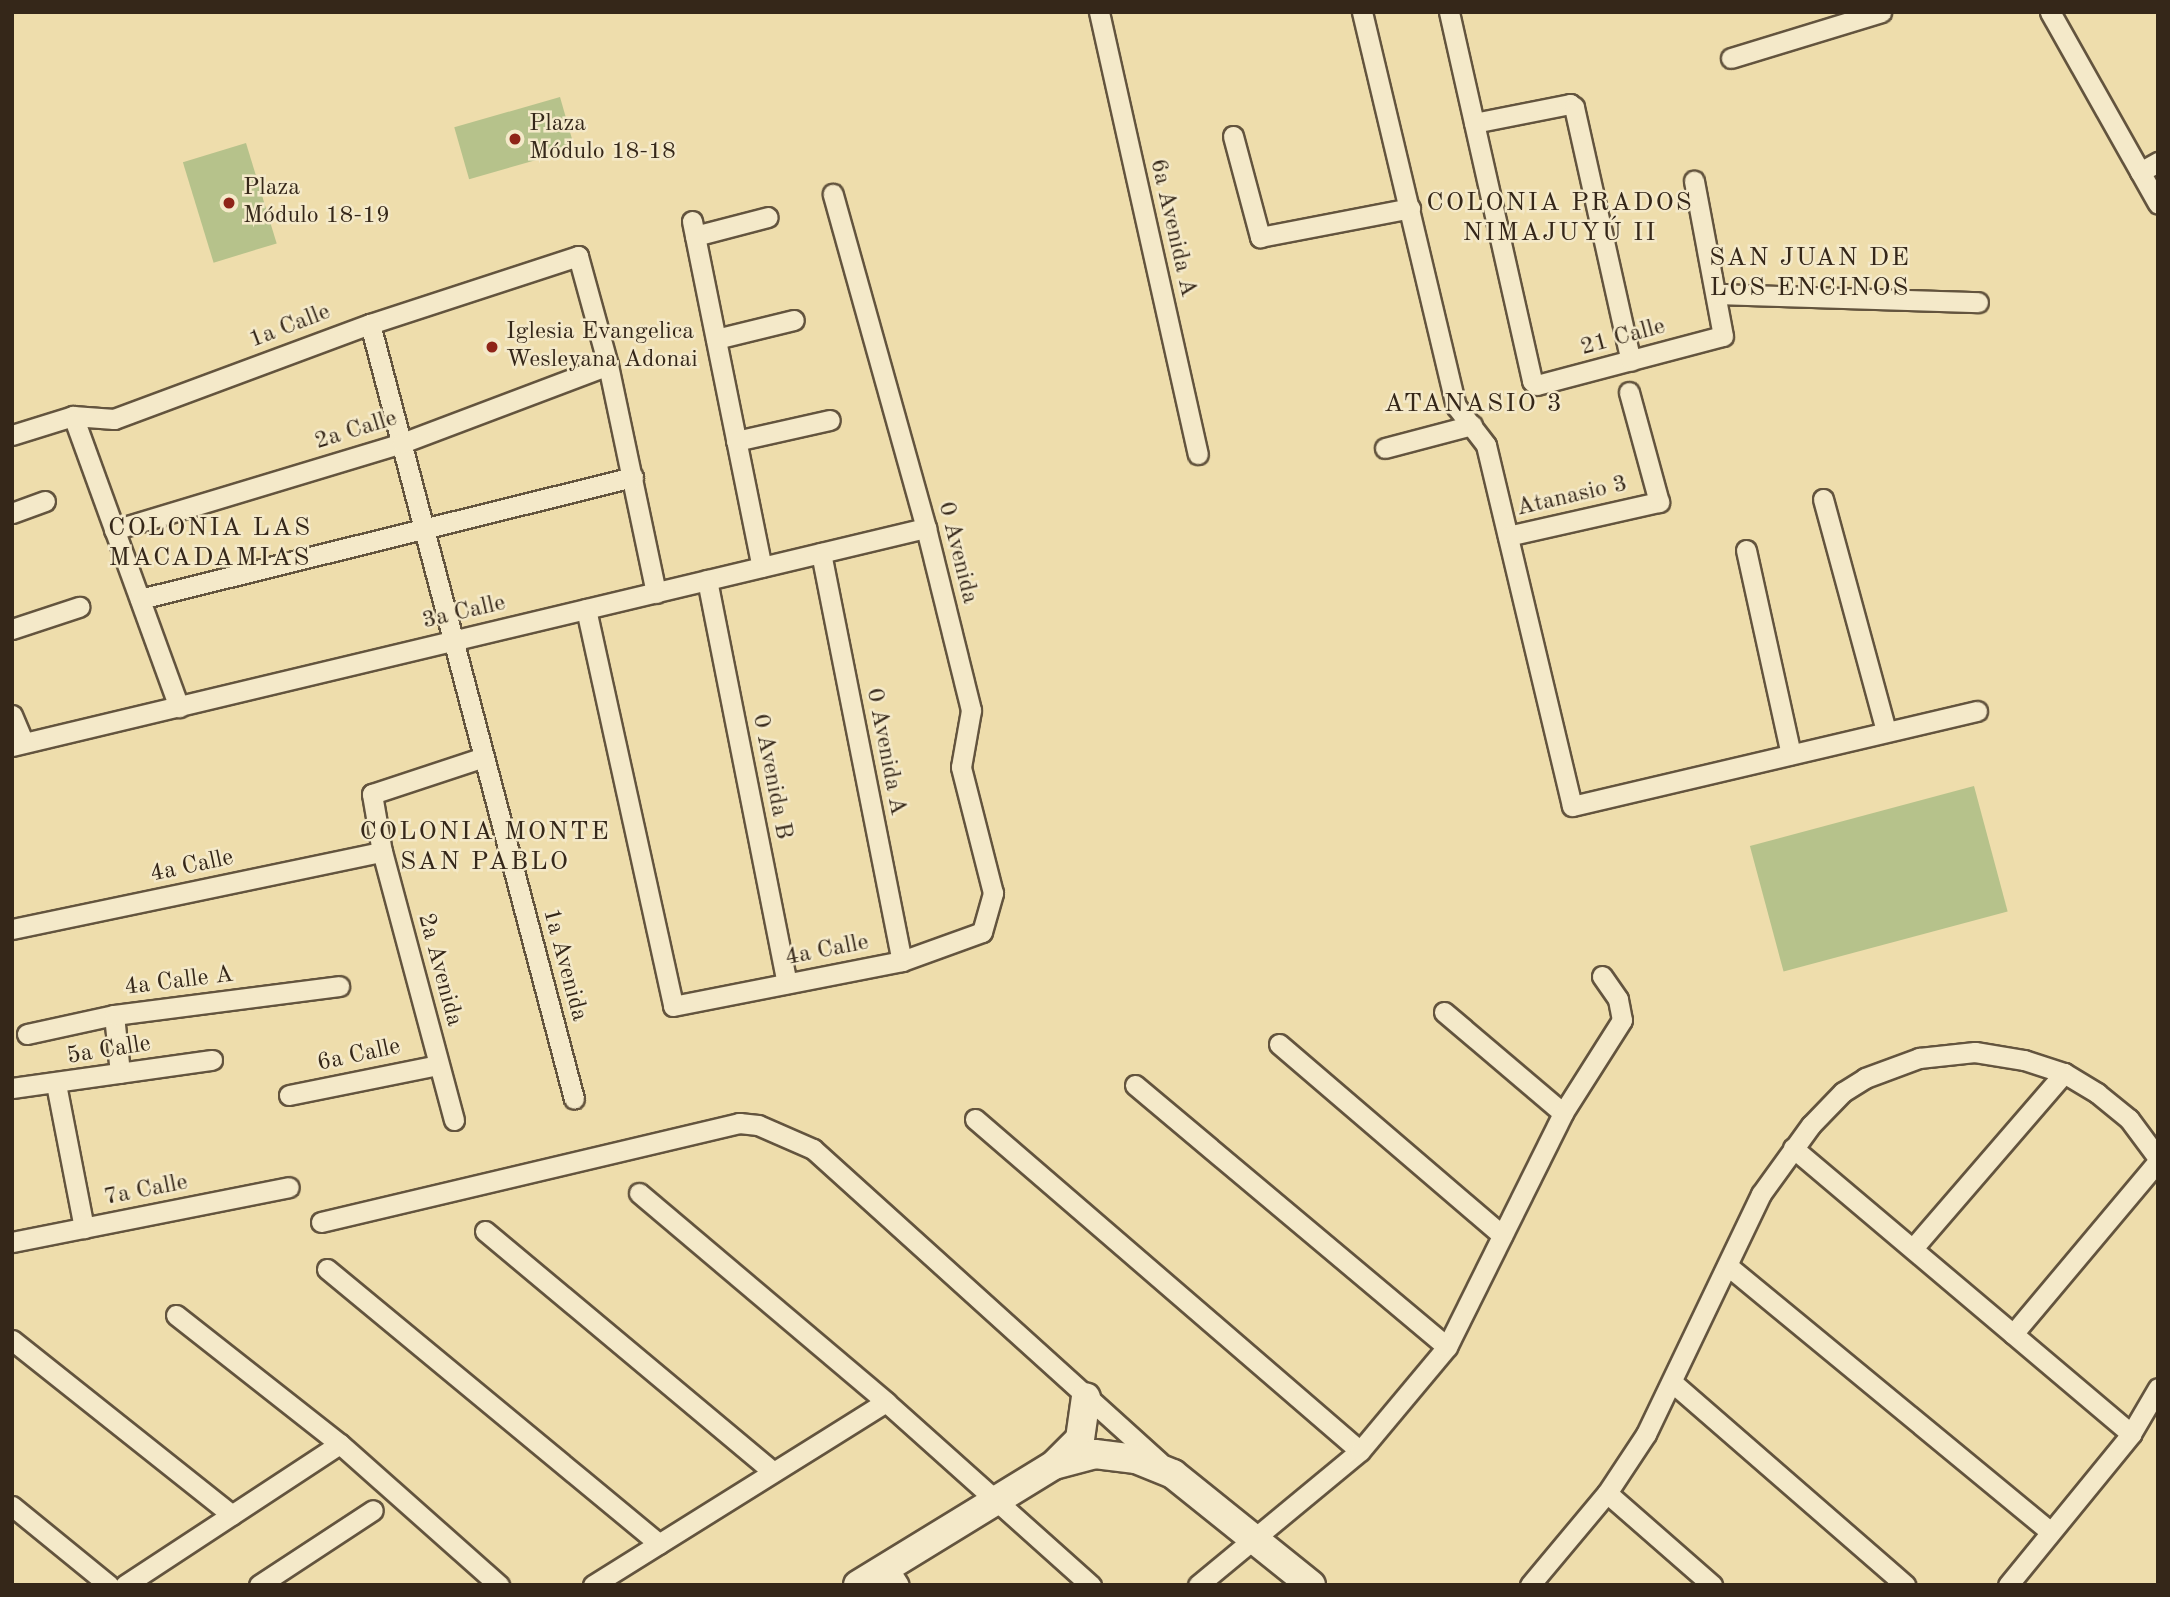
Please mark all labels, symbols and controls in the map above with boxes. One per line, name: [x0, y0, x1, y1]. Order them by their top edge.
place label: Plaza Módulo 18-18: [529, 111, 676, 167]
marker: Plaza Módulo 18-18: [507, 131, 523, 147]
street label: 6a Avenida A: [1142, 156, 1202, 300]
place label: Plaza Módulo 18-19: [243, 175, 390, 231]
district label: COLONIA PRADOS NIMAJUYÚ II: [1428, 188, 1692, 249]
marker: Plaza Módulo 18-19: [221, 195, 237, 211]
district label: SAN JUAN DE LOS ENCINOS: [1710, 243, 1910, 304]
street label: 1a Calle: [245, 298, 335, 356]
street label: 21 Calle: [1577, 313, 1669, 363]
place label: Iglesia Evangelica Wesleyana Adonai: [506, 319, 698, 375]
marker: Iglesia Evangelica Wesleyana Adonai: [484, 339, 500, 355]
district label: ATANASIO 3: [1385, 389, 1563, 421]
street label: 2a Calle: [311, 405, 401, 457]
street label: Atanasio 3: [1514, 470, 1630, 524]
street label: 0 Avenida: [930, 499, 984, 607]
district label: COLONIA LAS MACADAMIAS: [109, 513, 311, 574]
street label: 3a Calle: [420, 589, 508, 637]
street label: 0 Avenida A: [859, 686, 911, 818]
street label: 0 Avenida B: [745, 712, 797, 842]
district label: COLONIA MONTE SAN PABLO: [361, 817, 609, 878]
street label: 4a Calle: [148, 844, 236, 890]
street label: 1a Avenida: [535, 905, 593, 1025]
street label: 2a Avenida: [410, 910, 468, 1030]
street label: 4a Calle: [783, 929, 871, 973]
street label: 4a Calle A: [123, 961, 235, 1003]
street label: 5a Calle: [65, 1030, 153, 1072]
street label: 6a Calle: [315, 1033, 403, 1079]
street label: 7a Calle: [102, 1169, 190, 1213]

